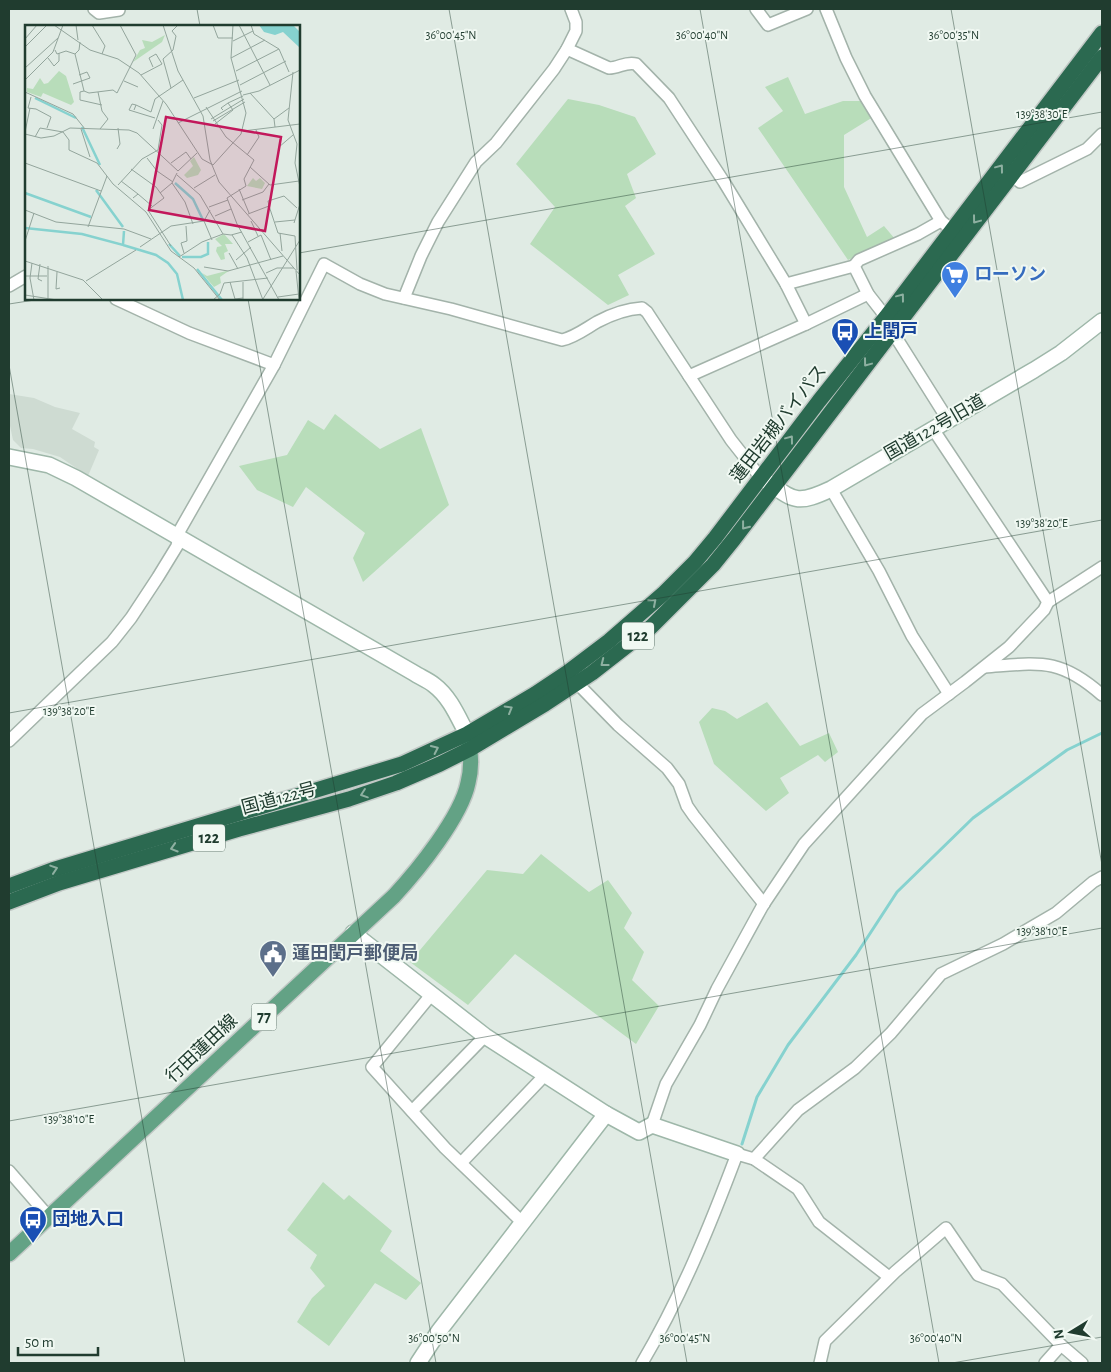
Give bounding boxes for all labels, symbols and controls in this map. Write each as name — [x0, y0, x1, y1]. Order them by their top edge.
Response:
inset map — [25, 25, 300, 300]
text: 36°00'45"N — [425, 29, 477, 41]
text: 36°00'40"N — [676, 29, 728, 41]
text: 36°00'35"N — [929, 29, 979, 41]
text: 139°38'30"E — [1016, 108, 1068, 120]
one-way arrow — [994, 165, 1002, 174]
one-way arrow — [974, 214, 982, 223]
supermarket icon: ローソン — [940, 260, 970, 299]
place label: ローソン — [974, 266, 1046, 284]
one-way arrow — [896, 294, 904, 303]
bus stop icon: 上閏戸 — [830, 317, 860, 356]
place label: 上閏戸 — [864, 322, 918, 341]
one-way arrow — [865, 357, 873, 366]
street label: 蓮田岩槻バイパス — [727, 361, 830, 486]
street label: 国道122号旧道 — [881, 390, 988, 464]
one-way arrow — [785, 436, 793, 445]
text: 139°38'20"E — [1016, 517, 1068, 529]
one-way arrow — [742, 520, 750, 529]
one-way arrow — [648, 599, 657, 608]
road number: 122 — [622, 622, 654, 650]
one-way arrow — [601, 658, 610, 666]
text: 139°38'20"E — [43, 705, 95, 717]
one-way arrow — [504, 706, 513, 716]
one-way arrow — [430, 745, 439, 756]
street label: 国道122号 — [239, 778, 318, 818]
one-way arrow — [360, 788, 369, 798]
road number: 122 — [193, 824, 225, 851]
one-way arrow — [170, 843, 179, 853]
one-way arrow — [50, 865, 58, 875]
text: 139°38'10"E — [1017, 925, 1067, 937]
public building icon: 蓮田閏戸郵便局 — [258, 939, 288, 978]
place label: 蓮田閏戸郵便局 — [292, 943, 418, 963]
road number: 77 — [252, 1004, 276, 1030]
street label: 行田蓮田線 — [162, 1010, 241, 1086]
text: 139°38'10"E — [44, 1113, 94, 1125]
bus stop icon: 団地入口 — [18, 1205, 48, 1244]
place label: 団地入口 — [52, 1210, 124, 1229]
north arrow — [1046, 1307, 1096, 1357]
scale bar — [18, 1324, 98, 1356]
text: N — [1051, 1328, 1067, 1340]
text: 36°00'50"N — [408, 1332, 460, 1344]
text: 36°00'45"N — [659, 1332, 711, 1344]
text: 36°00'40"N — [910, 1332, 962, 1344]
text: 50 m — [25, 1335, 54, 1350]

